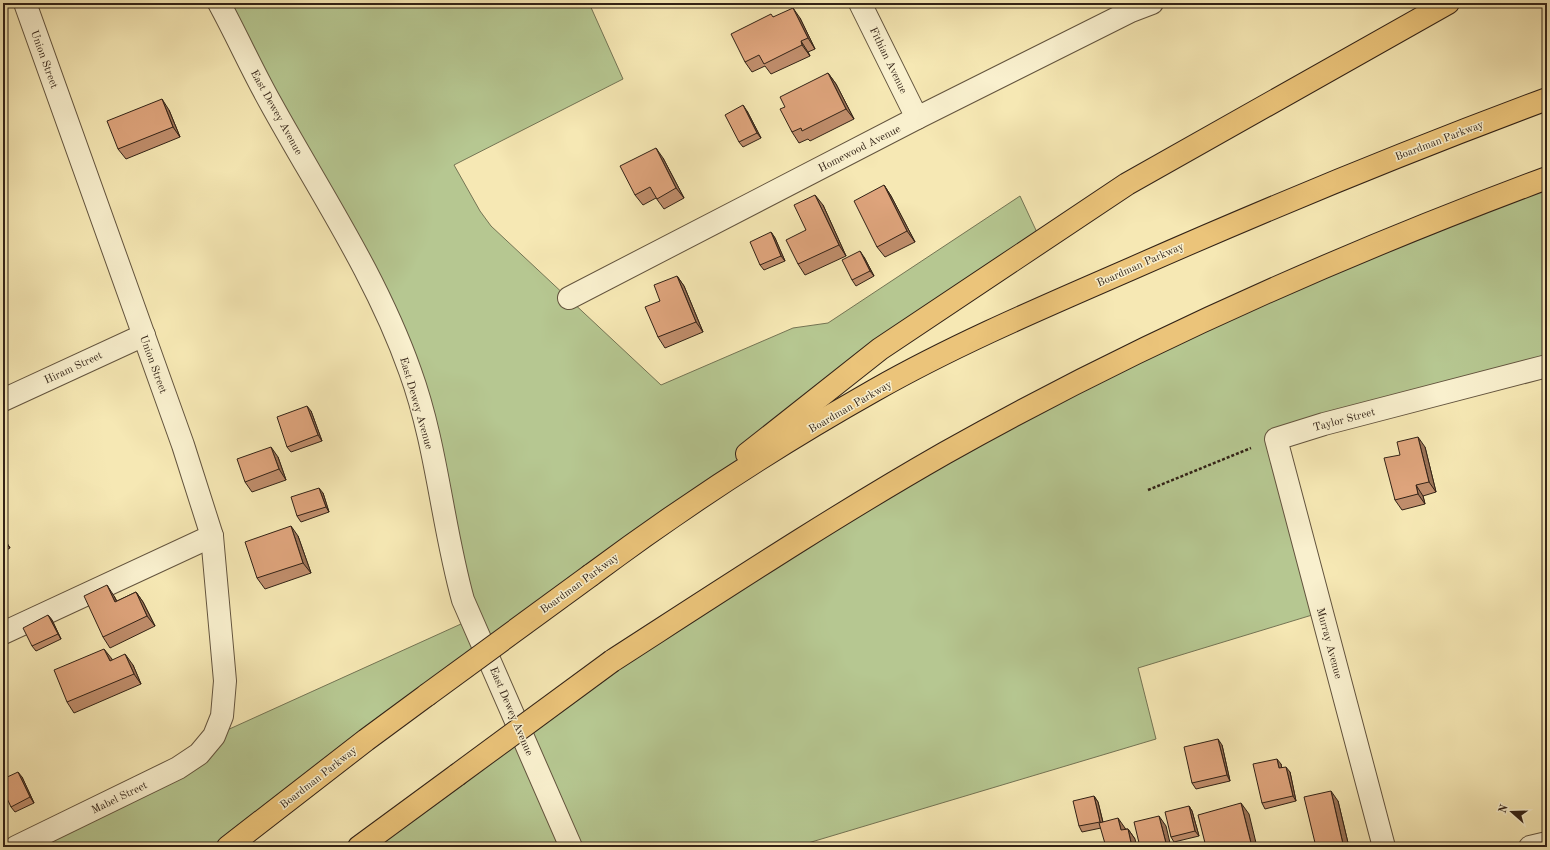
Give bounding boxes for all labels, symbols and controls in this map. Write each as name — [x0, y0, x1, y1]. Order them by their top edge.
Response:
street label: Fithian Avenue — [867, 26, 909, 96]
street label: Union Street — [28, 29, 59, 90]
street label: East Dewey Avenue — [248, 68, 304, 157]
street label: Boardman Parkway — [1394, 119, 1485, 163]
street label: Homewood Avenue — [817, 124, 903, 175]
street label: Boardman Parkway — [1096, 241, 1186, 289]
street label: Union Street — [137, 334, 168, 395]
street label: Hiram Street — [43, 350, 104, 387]
street label: East Dewey Avenue — [397, 356, 434, 451]
street label: Boardman Parkway — [807, 379, 894, 436]
street label: Taylor Street — [1312, 407, 1377, 434]
street label: Boardman Parkway — [539, 552, 621, 616]
street label: Murray Avenue — [1314, 607, 1343, 680]
street label: East Dewey Avenue — [487, 666, 534, 758]
street label: Boardman Parkway — [279, 745, 359, 811]
street label: Mabel Street — [90, 780, 149, 817]
north arrow — [1492, 792, 1532, 832]
text: N — [1497, 803, 1511, 815]

